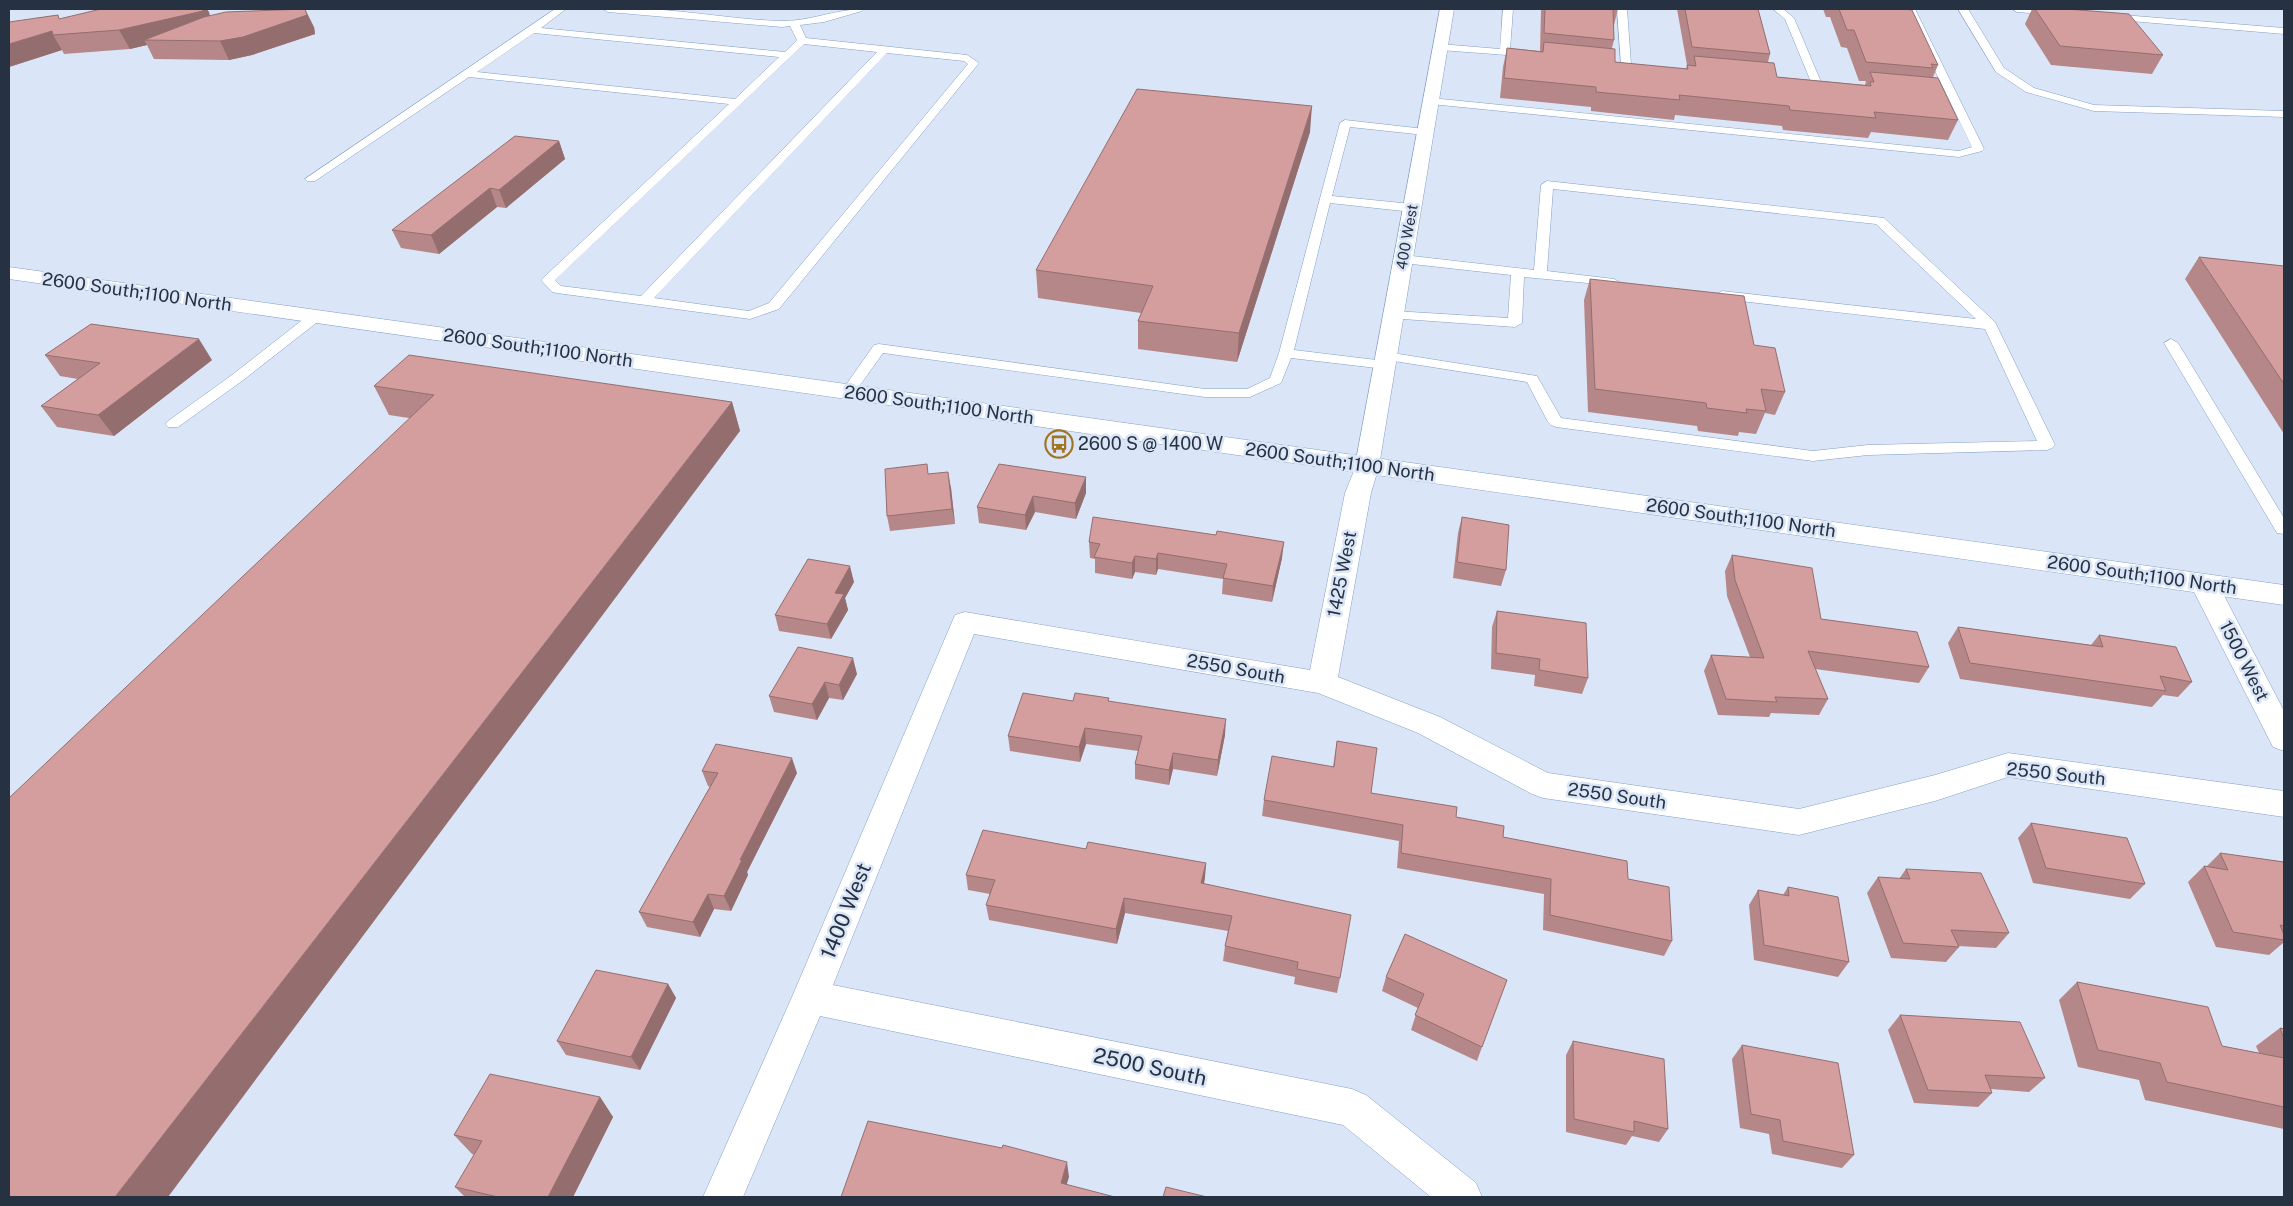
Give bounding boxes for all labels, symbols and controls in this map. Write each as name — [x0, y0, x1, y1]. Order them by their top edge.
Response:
street label: 400 West — [1392, 203, 1421, 271]
street label: 2600 South;1100 North — [41, 268, 233, 315]
street label: 2600 South;1100 North — [442, 324, 634, 371]
street label: 2600 South;1100 North — [843, 381, 1035, 428]
bus stop icon: 2600 S @ 1400 W — [1044, 429, 1074, 459]
place label: 2600 S @ 1400 W — [1078, 433, 1223, 454]
street label: 2600 South;1100 North — [1244, 438, 1436, 485]
street label: 2600 South;1100 North — [1645, 494, 1837, 541]
street label: 1425 West — [1323, 529, 1360, 619]
street label: 2600 South;1100 North — [2046, 551, 2238, 598]
street label: 1500 West — [2215, 617, 2274, 704]
street label: 2550 South — [1185, 650, 1287, 687]
street label: 2550 South — [2006, 758, 2106, 789]
street label: 2550 South — [1566, 778, 1668, 813]
street label: 1400 West — [815, 859, 876, 962]
street label: 2500 South — [1091, 1042, 1209, 1091]

